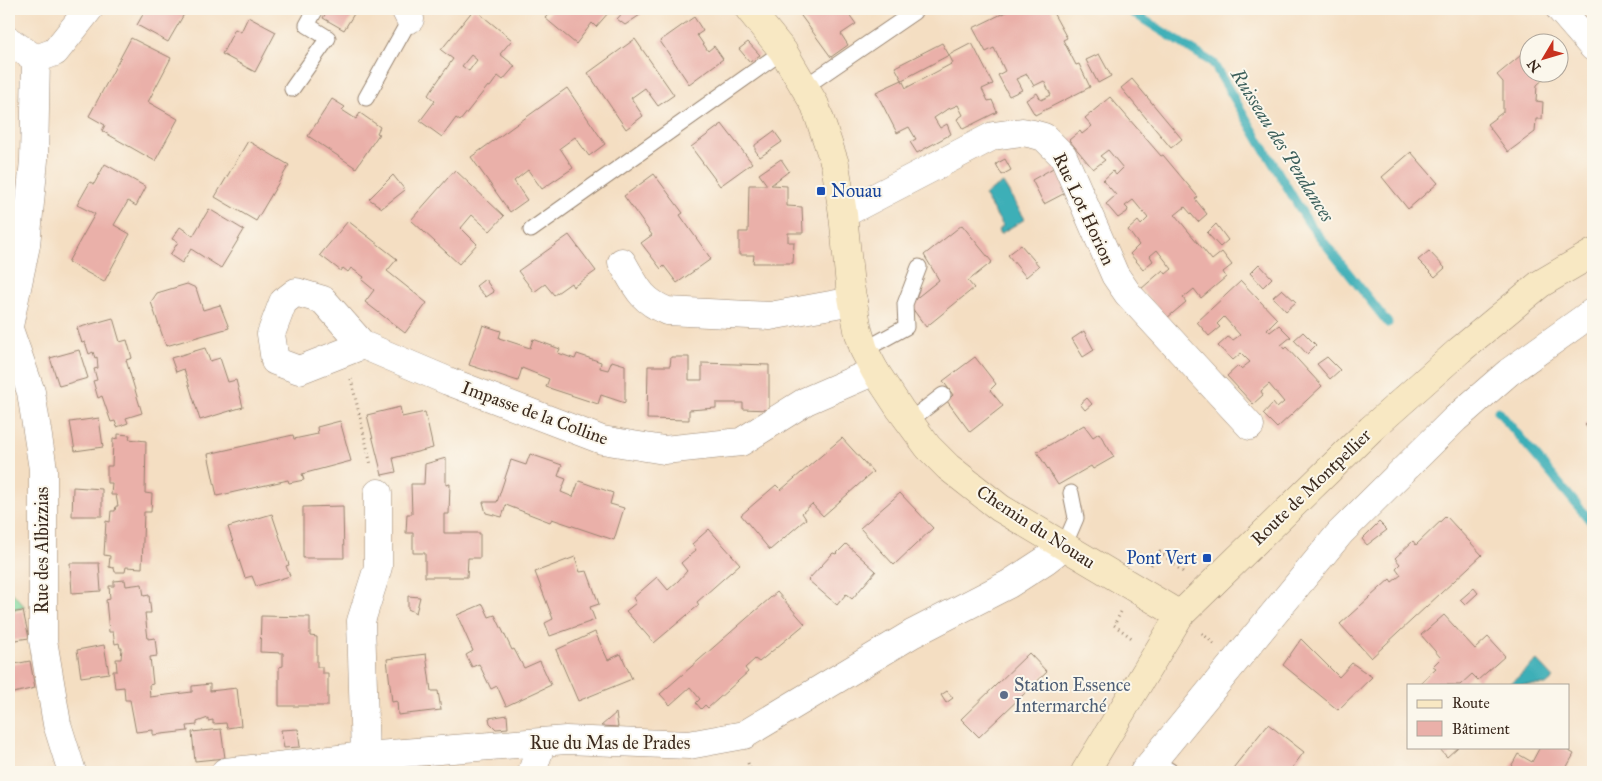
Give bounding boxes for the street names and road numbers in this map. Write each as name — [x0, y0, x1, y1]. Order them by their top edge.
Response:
street label: Rue Lot Horion — [1048, 149, 1120, 269]
street label: Impasse de la Colline — [459, 376, 611, 450]
street label: Route de Montpellier — [1246, 424, 1376, 550]
street label: Chemin du Nouau — [973, 481, 1100, 574]
street label: Rue des Albizzias — [31, 487, 53, 613]
street label: Rue du Mas de Prades — [530, 732, 690, 754]

